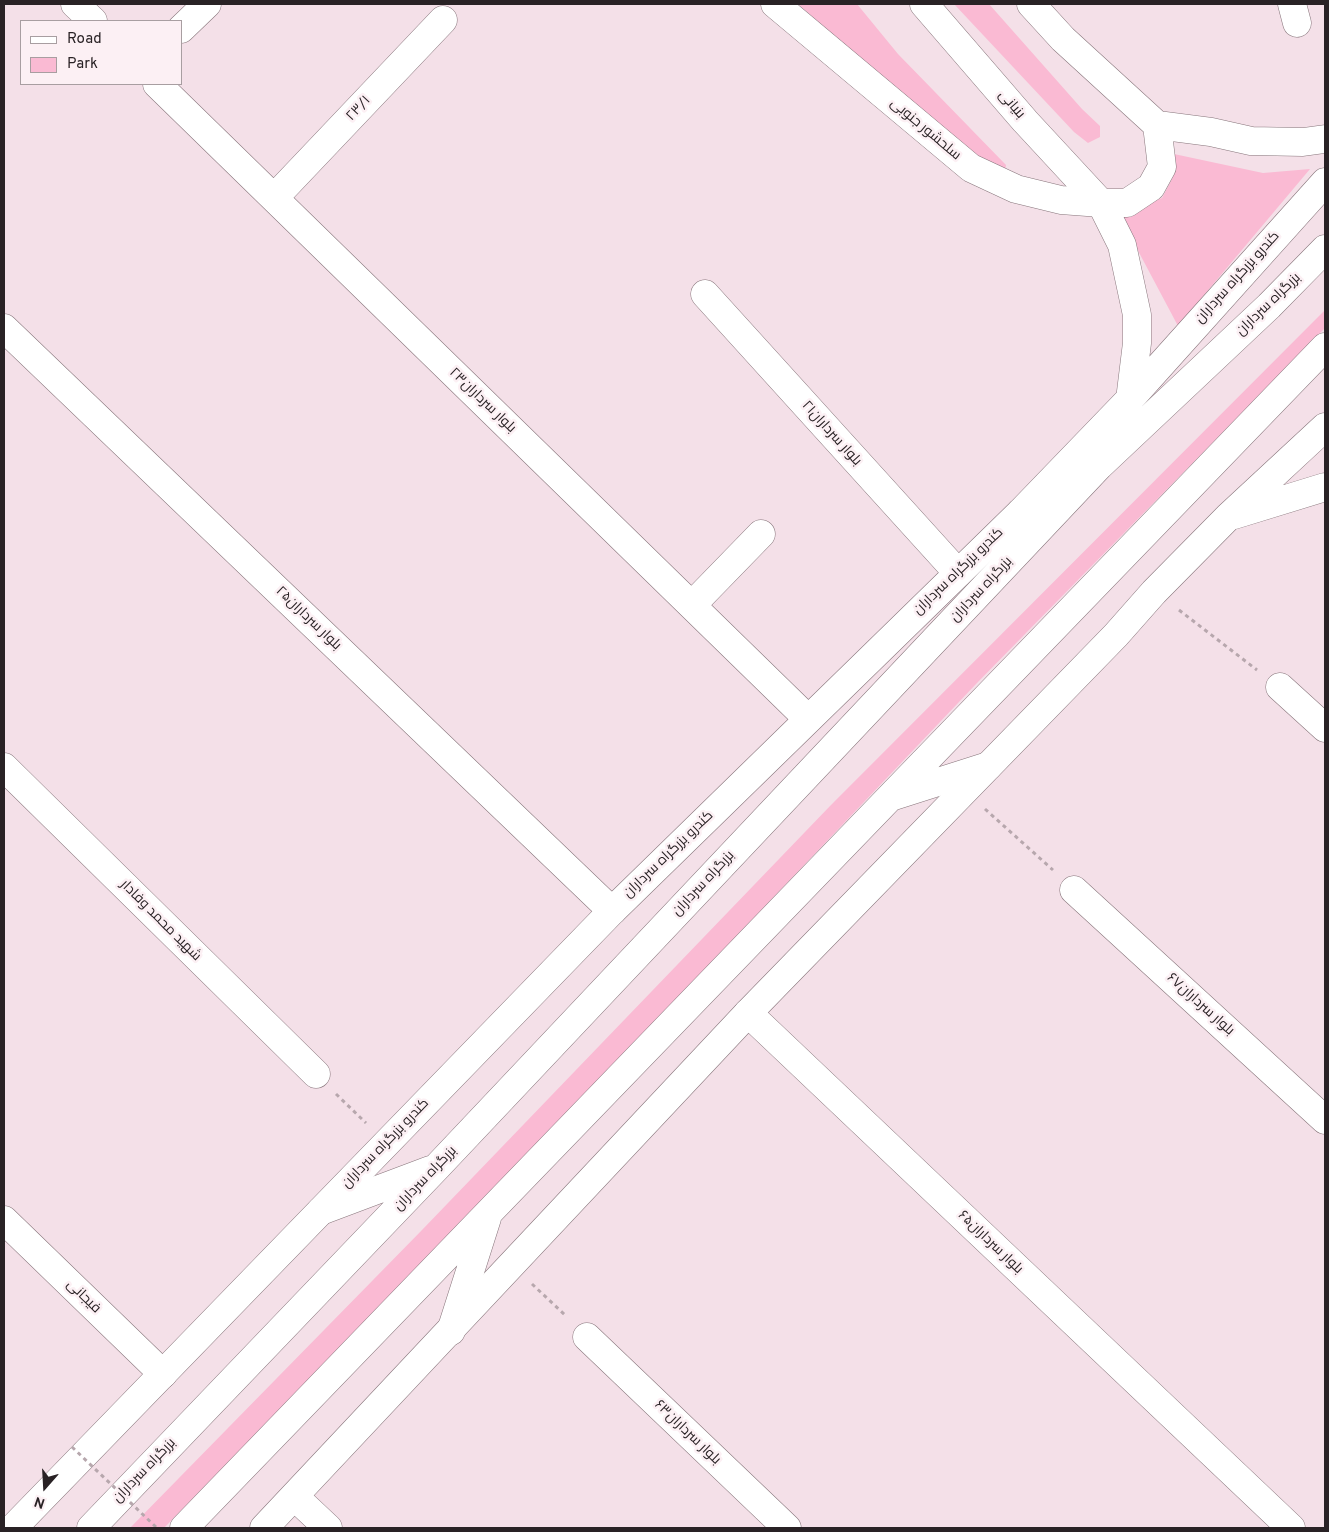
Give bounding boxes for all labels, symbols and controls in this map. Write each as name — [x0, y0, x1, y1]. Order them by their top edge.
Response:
legend — [20, 20, 182, 85]
text: Road — [67, 30, 102, 49]
text: Park — [67, 55, 98, 74]
street label: بنیانی — [994, 87, 1028, 123]
street label: ۲۳/۱ — [343, 93, 375, 125]
street label: سلحشور جنوبی — [886, 95, 964, 165]
street label: کندرو بزرگراه سرداران — [1192, 228, 1284, 328]
street label: بزرگراه سرداران — [1233, 270, 1305, 340]
street label: بلوار سرداران۲۳ — [445, 365, 519, 437]
street label: بلوار سرداران۲۱ — [798, 398, 864, 470]
street label: کندرو بزرگراه سرداران — [911, 525, 1007, 619]
street label: بزرگراه سرداران — [947, 554, 1017, 626]
street label: بلوار سرداران۲۵ — [272, 584, 344, 654]
street label: کندرو بزرگراه سرداران — [621, 808, 717, 902]
street label: بزرگراه سرداران — [669, 848, 739, 920]
street label: شهید محمد وفادار — [116, 877, 204, 965]
street label: بلوار سرداران۶۷ — [1163, 970, 1237, 1040]
street label: کندرو بزرگراه سرداران — [339, 1096, 433, 1192]
street label: بزرگراه سرداران — [391, 1143, 461, 1215]
street label: بلوار سرداران۶۵ — [954, 1208, 1026, 1278]
street label: فیجانی — [62, 1277, 104, 1317]
street label: بلوار سرداران۶۳ — [650, 1397, 724, 1469]
street label: بزرگراه سرداران — [110, 1435, 180, 1507]
north arrow — [20, 1462, 70, 1512]
text: N — [32, 1492, 47, 1511]

